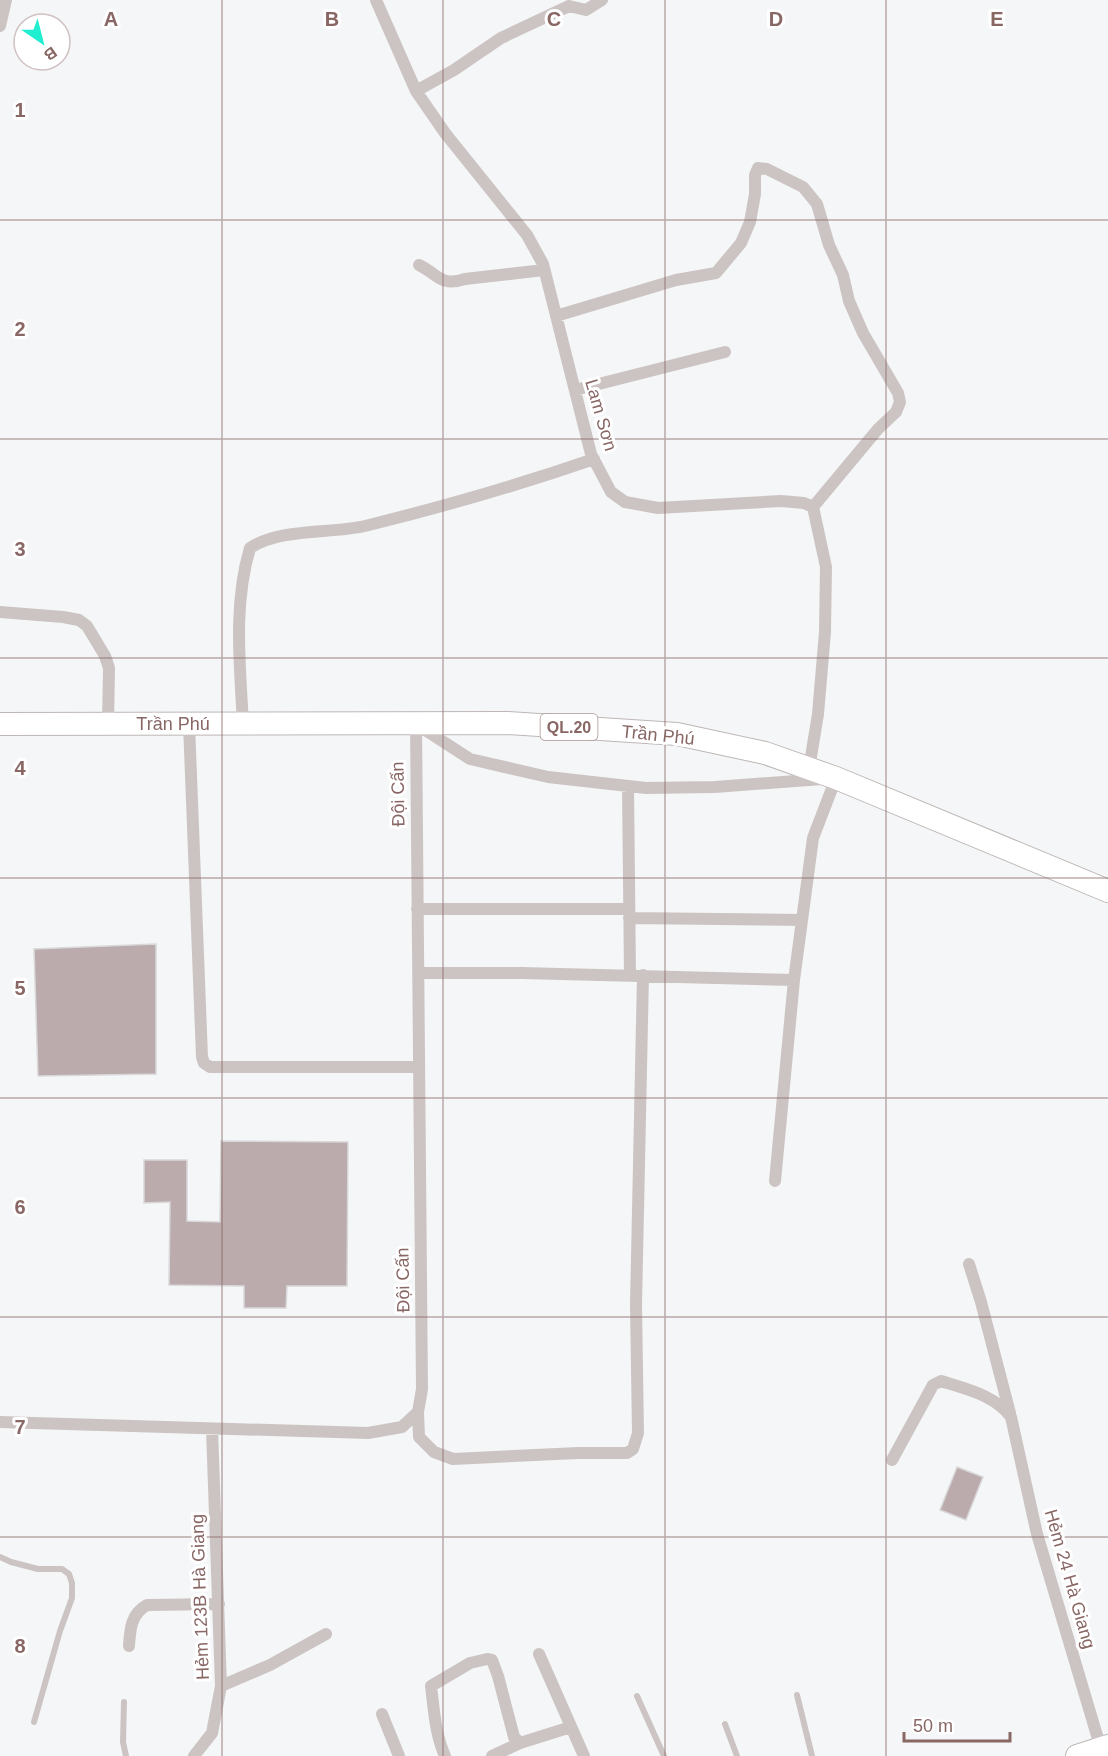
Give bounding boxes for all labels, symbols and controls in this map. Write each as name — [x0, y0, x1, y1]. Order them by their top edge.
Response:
text: A — [104, 8, 118, 30]
text: B — [325, 8, 339, 30]
text: C — [547, 8, 561, 30]
text: D — [769, 8, 783, 30]
text: E — [990, 8, 1004, 30]
north arrow — [12, 12, 72, 72]
text: B — [41, 44, 60, 64]
text: 1 — [14, 99, 26, 121]
text: 2 — [14, 318, 26, 340]
street label: Lam Sơn — [581, 377, 621, 453]
text: 3 — [14, 538, 26, 560]
street label: Trần Phú — [136, 714, 210, 734]
road number: QL.20 — [540, 714, 598, 740]
street label: Trần Phú — [620, 721, 696, 749]
text: 4 — [14, 757, 26, 779]
street label: Đội Cấn — [387, 761, 409, 827]
text: 5 — [14, 977, 26, 999]
text: 6 — [14, 1196, 26, 1218]
street label: Đội Cấn — [392, 1247, 414, 1313]
text: 7 — [14, 1416, 26, 1438]
street label: Hẻm 24 Hà Giang — [1041, 1507, 1099, 1651]
street label: Hẻm 123B Hà Giang — [187, 1514, 213, 1680]
text: 8 — [14, 1635, 26, 1657]
scale bar — [904, 1705, 1010, 1743]
text: 50 m — [913, 1716, 953, 1736]

